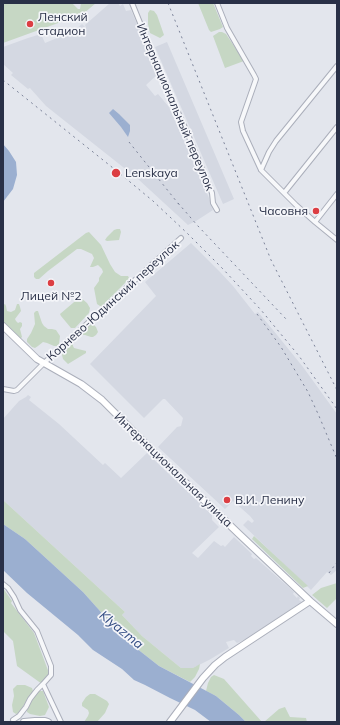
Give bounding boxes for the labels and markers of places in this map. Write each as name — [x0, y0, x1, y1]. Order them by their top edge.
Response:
place label: Ленский стадион — [38, 10, 88, 38]
marker: Ленский стадион — [25, 19, 35, 29]
place label: Lenskaya — [125, 166, 178, 180]
marker: Lenskaya — [110, 167, 122, 179]
place label: Часовня — [259, 204, 308, 218]
marker: Часовня — [311, 206, 321, 216]
marker: Лицей №2 — [46, 278, 56, 288]
place label: Лицей №2 — [21, 289, 81, 303]
place label: В.И. Ленину — [235, 493, 304, 507]
marker: В.И. Ленину — [222, 495, 232, 505]

